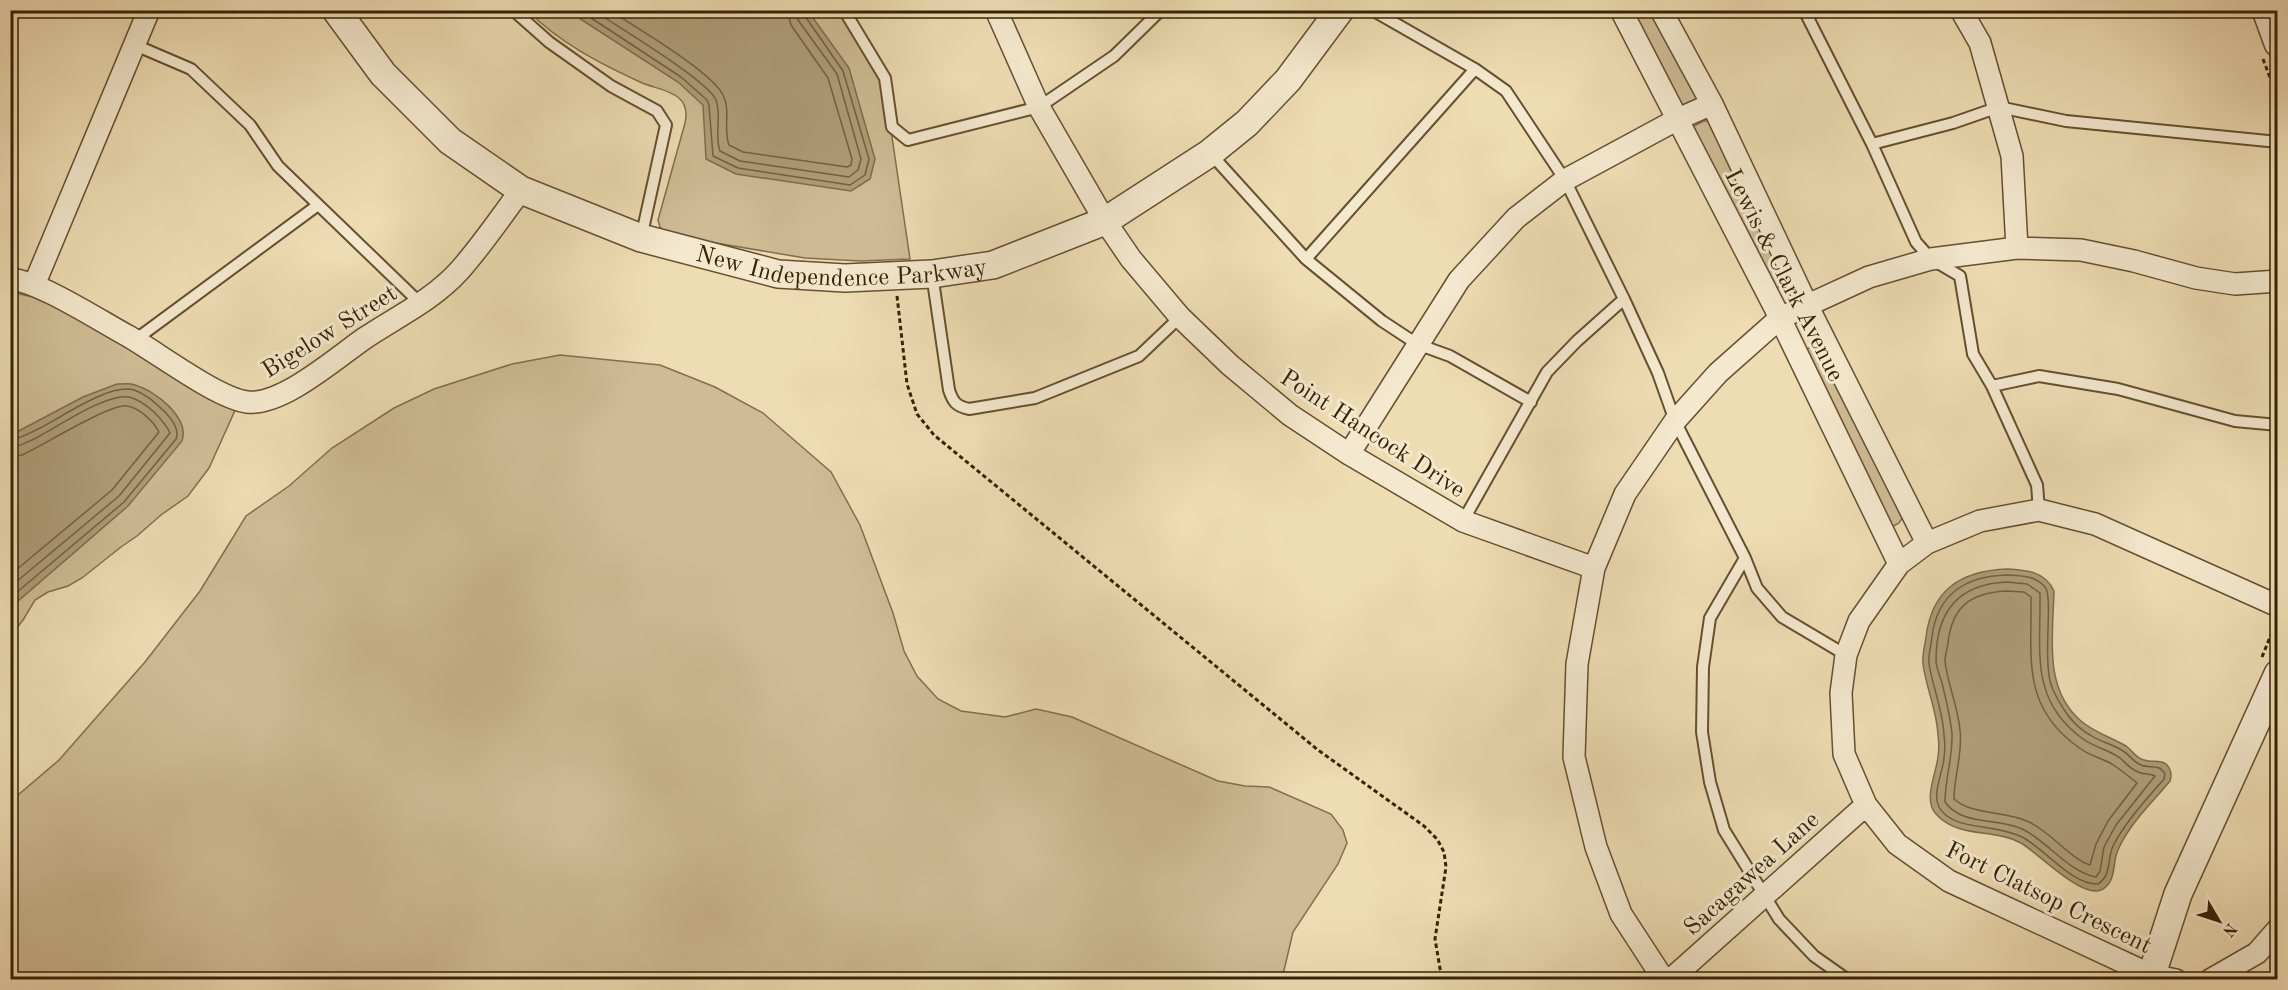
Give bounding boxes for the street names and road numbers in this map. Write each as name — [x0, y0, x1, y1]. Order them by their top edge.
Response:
street label: Lewis & Clark Avenue — [1719, 166, 1847, 386]
street label: New Independence Parkway — [693, 243, 989, 292]
street label: Bigelow Street — [258, 282, 402, 384]
street label: Point Hancock Drive — [1275, 366, 1469, 503]
street label: Sacagawea Lane — [1680, 808, 1824, 941]
street label: Fort Clatsop Crescent — [1941, 839, 2155, 959]

